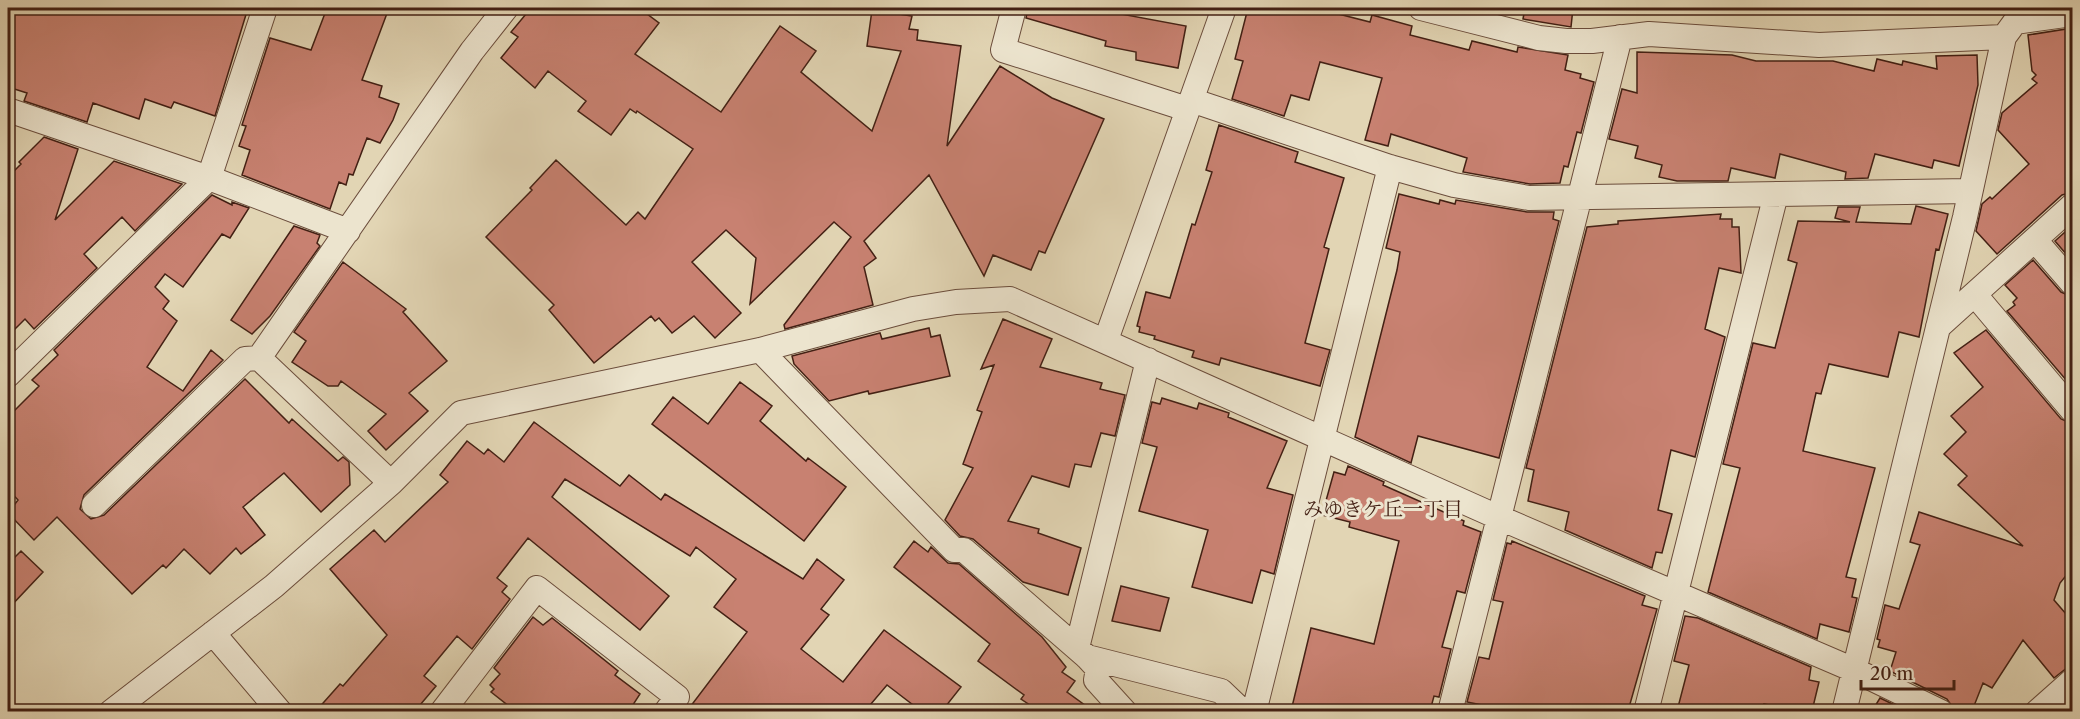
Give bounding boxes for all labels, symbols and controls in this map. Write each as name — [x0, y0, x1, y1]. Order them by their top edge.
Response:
district label: みゆきケ丘一丁目 — [1303, 497, 1463, 521]
scale bar — [1861, 653, 1954, 691]
text: 20 m — [1870, 663, 1914, 685]

